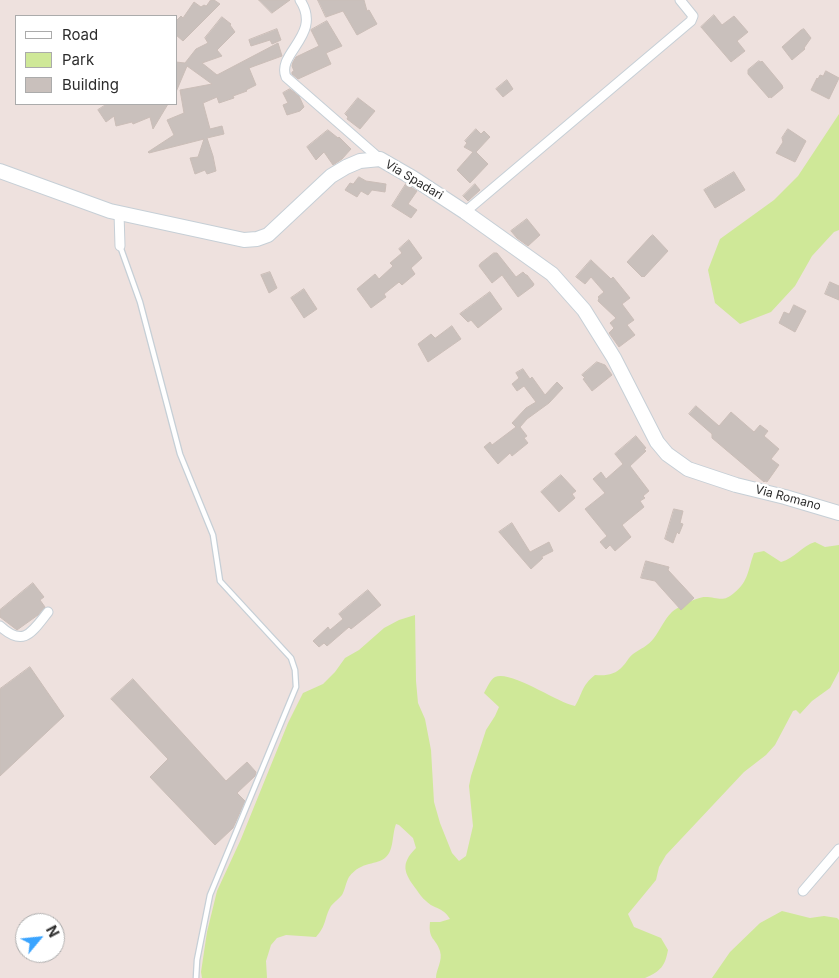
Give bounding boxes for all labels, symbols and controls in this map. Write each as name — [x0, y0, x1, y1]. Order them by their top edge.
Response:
legend — [15, 15, 178, 105]
text: Road — [62, 25, 98, 44]
text: Park — [62, 50, 94, 69]
text: Building — [62, 75, 119, 94]
street label: Via Spadari — [382, 157, 446, 203]
street label: Via Romano — [753, 482, 823, 514]
north arrow — [15, 913, 65, 963]
text: N — [43, 922, 63, 940]

